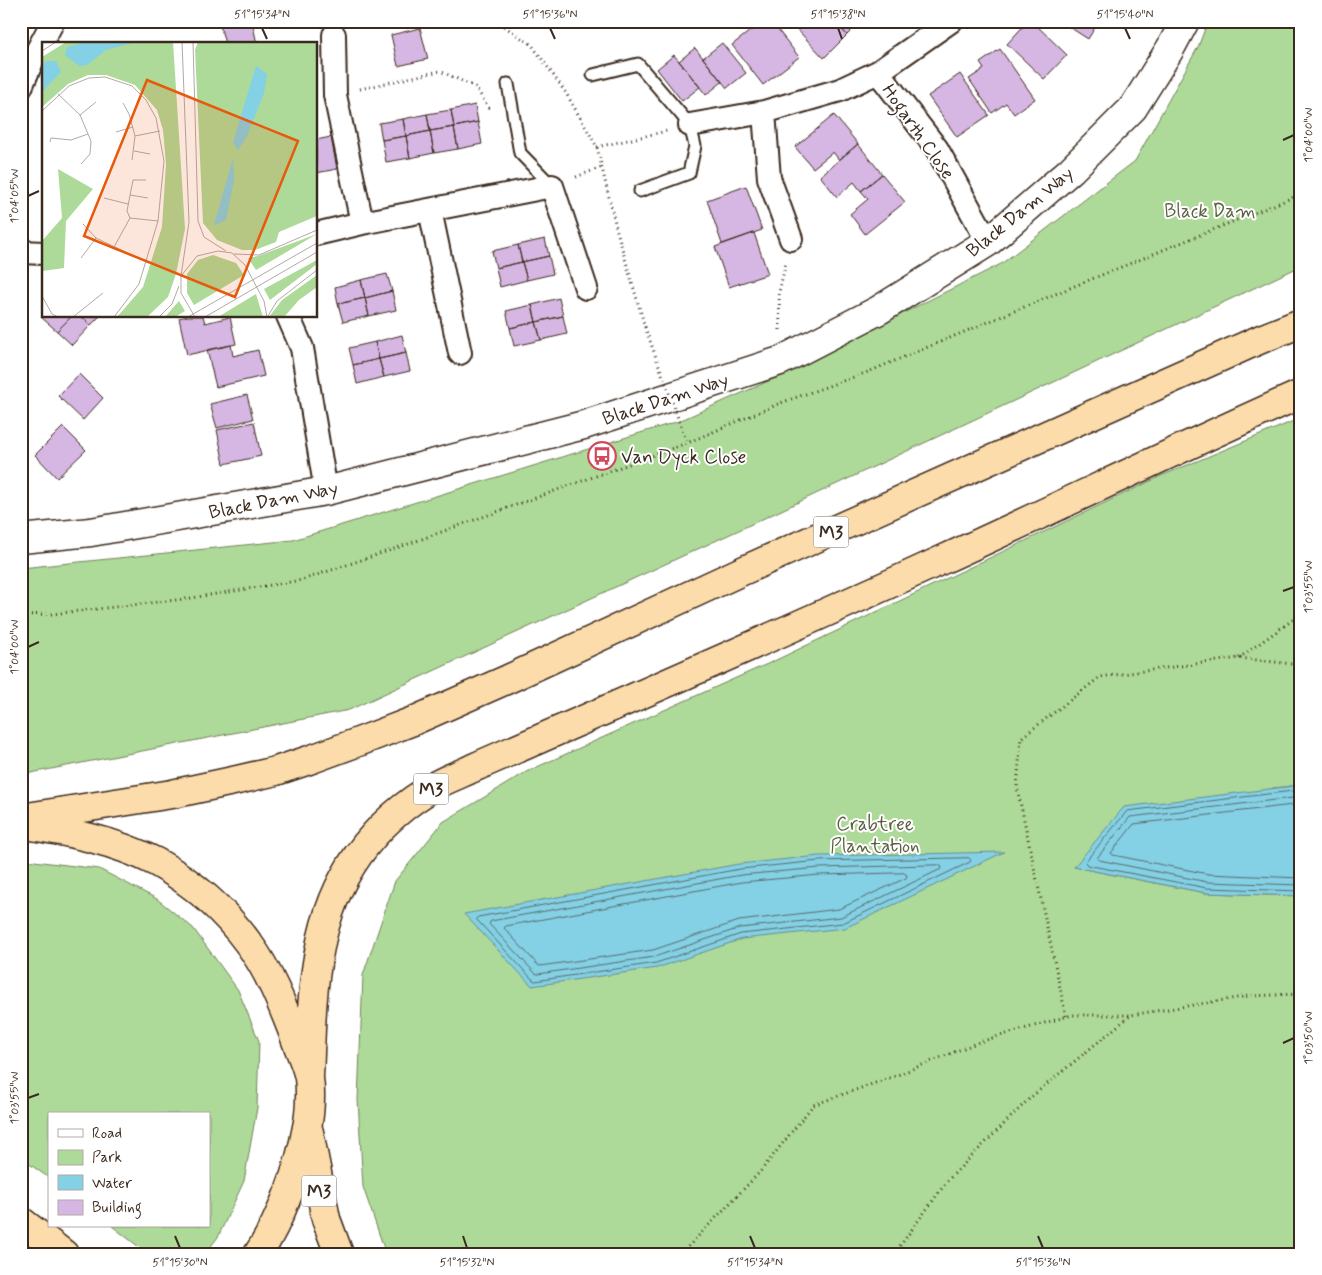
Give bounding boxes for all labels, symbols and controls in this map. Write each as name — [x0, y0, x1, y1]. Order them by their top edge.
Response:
text: 51°15'34"N — [234, 7, 290, 23]
text: 51°15'36"N — [522, 7, 578, 23]
text: 51°15'38"N — [810, 7, 866, 23]
text: 51°15'40"N — [1097, 7, 1153, 23]
inset map — [42, 42, 318, 318]
street label: Hogarth Close — [873, 79, 960, 186]
text: 1°04'00"W — [1301, 107, 1317, 162]
street label: Black Dam Way — [961, 161, 1079, 263]
text: 1°04'05"W — [7, 169, 23, 223]
park label: Black Dam — [1164, 199, 1256, 224]
street label: Black Dam Way — [599, 367, 732, 432]
bus stop icon: Van Dyck Close — [587, 441, 617, 471]
place label: Van Dyck Close — [621, 445, 746, 471]
street label: Black Dam Way — [207, 476, 340, 525]
road number: M3 — [814, 516, 848, 548]
text: 1°03'55"W — [1301, 561, 1317, 613]
text: 1°04'00"W — [7, 619, 23, 674]
road number: M3 — [414, 774, 448, 804]
park label: Crabtree Plantation — [830, 812, 920, 859]
text: 1°03'50"W — [1301, 1011, 1317, 1065]
text: 1°03'55"W — [7, 1072, 23, 1124]
legend — [48, 1112, 210, 1228]
text: Road — [92, 1124, 122, 1144]
text: Park — [92, 1148, 122, 1168]
text: Water — [92, 1174, 132, 1194]
road number: M3 — [302, 1176, 336, 1206]
text: Building — [92, 1198, 142, 1219]
text: 51°15'30"N — [152, 1255, 208, 1271]
text: 51°15'32"N — [440, 1255, 494, 1271]
text: 51°15'34"N — [727, 1255, 783, 1271]
text: 51°15'36"N — [1015, 1255, 1071, 1271]

